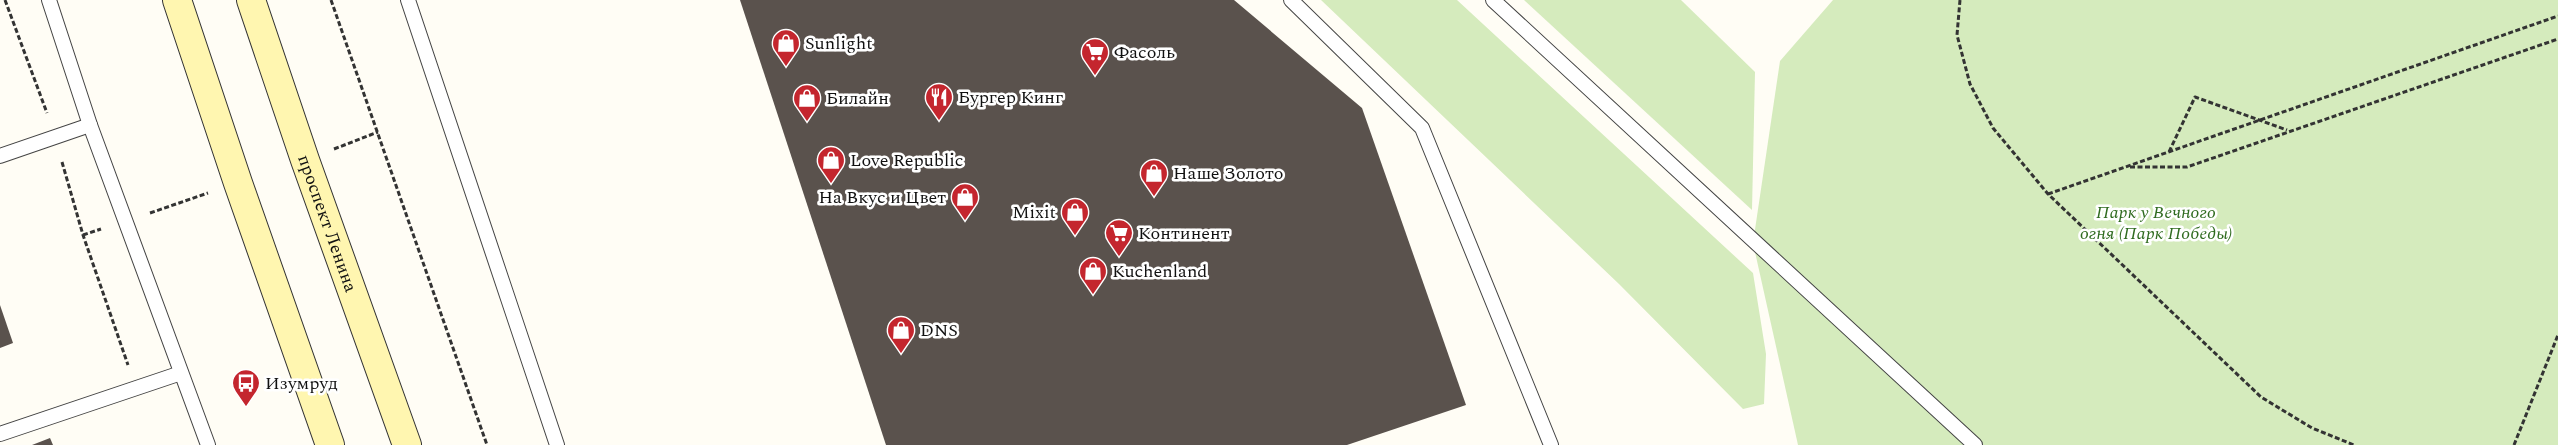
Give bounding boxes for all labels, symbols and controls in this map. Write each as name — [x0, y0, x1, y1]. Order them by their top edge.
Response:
shop icon: Sunlight — [771, 28, 801, 67]
place label: Sunlight — [805, 30, 873, 57]
supermarket icon: Фасоль — [1080, 37, 1110, 76]
place label: Фасоль — [1114, 39, 1175, 66]
restaurant icon: Бургер Кинг — [924, 82, 954, 121]
shop icon: Билайн — [792, 83, 822, 122]
place label: Бургер Кинг — [958, 84, 1063, 111]
place label: Билайн — [826, 85, 889, 112]
shop icon: Love Republic — [816, 145, 846, 184]
place label: Love Republic — [850, 147, 964, 174]
street label: проспект Ленина — [291, 151, 365, 296]
shop icon: Наше Золото — [1139, 158, 1169, 197]
place label: Наше Золото — [1173, 160, 1284, 187]
shop icon: На Вкус и Цвет — [950, 182, 980, 221]
place label: На Вкус и Цвет — [818, 184, 946, 211]
shop icon: Mixit — [1060, 197, 1090, 236]
place label: Mixit — [1012, 199, 1056, 226]
park label: Парк у Вечного огня (Парк Победы) — [2080, 199, 2232, 247]
supermarket icon: Континент — [1104, 218, 1134, 257]
place label: Континент — [1138, 220, 1230, 247]
shop icon: Kuchenland — [1078, 256, 1108, 295]
place label: Kuchenland — [1112, 258, 1207, 285]
shop icon: DNS — [886, 315, 916, 354]
place label: DNS — [920, 317, 958, 344]
bus stop icon: Изумруд — [231, 368, 261, 407]
place label: Изумруд — [265, 370, 338, 397]

